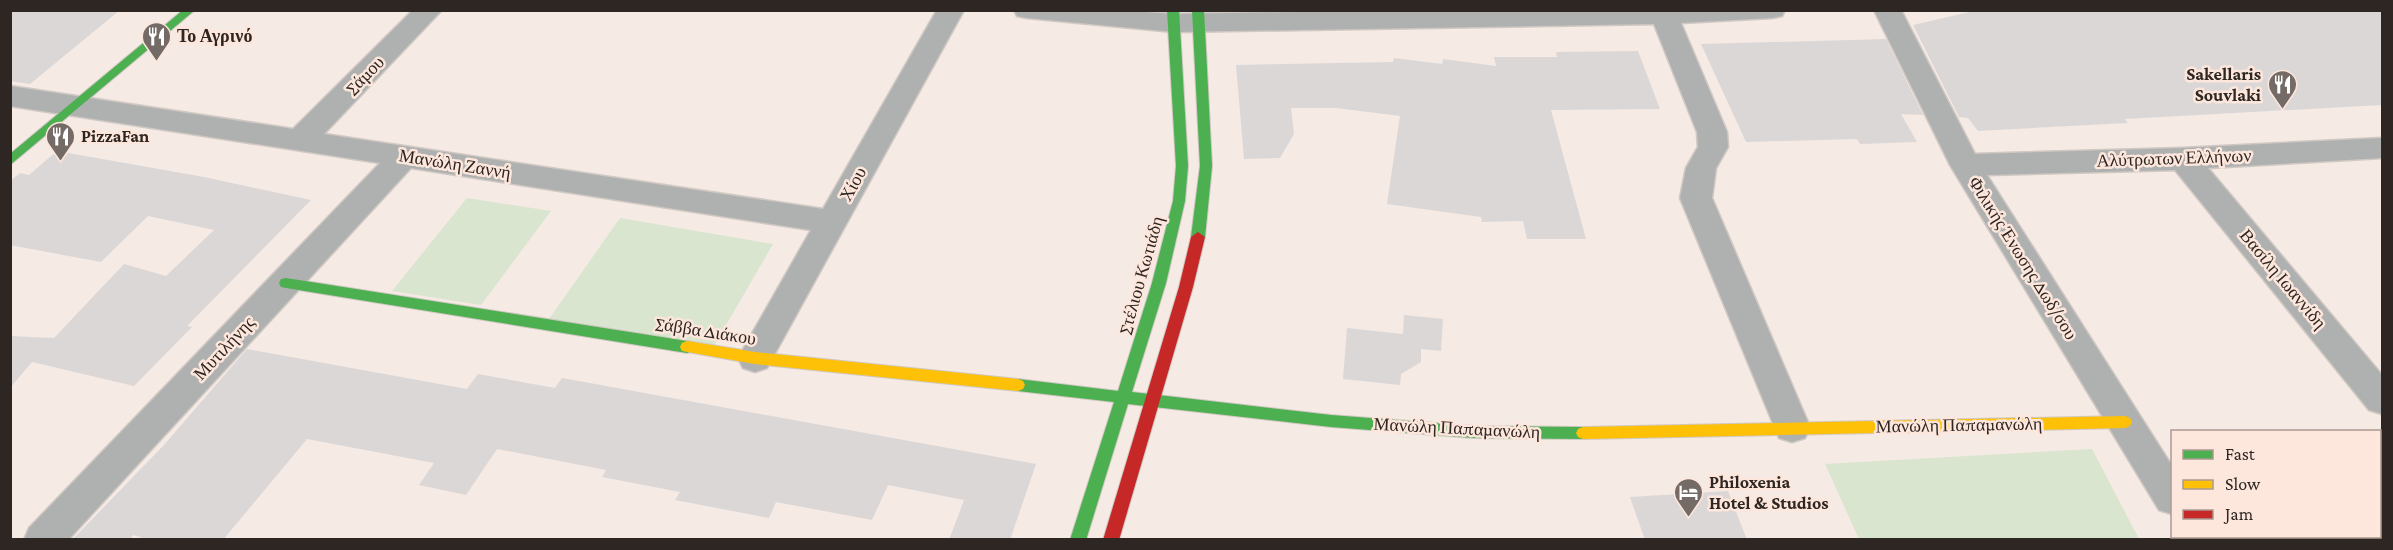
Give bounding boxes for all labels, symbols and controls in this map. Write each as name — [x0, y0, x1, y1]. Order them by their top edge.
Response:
restaurant icon: Το Αγρινό — [140, 20, 172, 62]
place label: Το Αγρινό — [177, 26, 252, 46]
street label: Σάμου — [342, 52, 388, 98]
place label: Sakellaris Souvlaki — [2186, 64, 2262, 105]
restaurant icon: Sakellaris Souvlaki — [2266, 68, 2298, 110]
restaurant icon: PizzaFan — [44, 120, 76, 162]
place label: PizzaFan — [81, 126, 150, 146]
street label: Μανώλη Ζαννή — [398, 145, 512, 183]
street label: Αλύτρωτων Ελλήνων — [2096, 145, 2252, 171]
street label: Χίου — [836, 163, 870, 204]
street label: Φιλικής Ένωσης Δωδ/σου — [1965, 173, 2081, 343]
street label: Στέλιου Κωτιάδη — [1115, 214, 1167, 336]
street label: Βασίλη Ιωαννίδη — [2236, 225, 2330, 333]
street label: Μυτιλήνης — [190, 312, 258, 384]
street label: Σάββα Διάκου — [654, 313, 758, 349]
street label: Μανώλη Παπαμανώλη — [1373, 414, 1541, 442]
street label: Μανώλη Παπαμανώλη — [1875, 414, 2043, 436]
legend — [2171, 430, 2381, 538]
text: Fast — [2225, 444, 2256, 464]
place label: Philoxenia Hotel & Studios — [1709, 472, 1829, 513]
text: Slow — [2225, 474, 2261, 494]
hotel icon: Philoxenia Hotel & Studios — [1672, 476, 1704, 518]
text: Jam — [2223, 504, 2254, 524]

